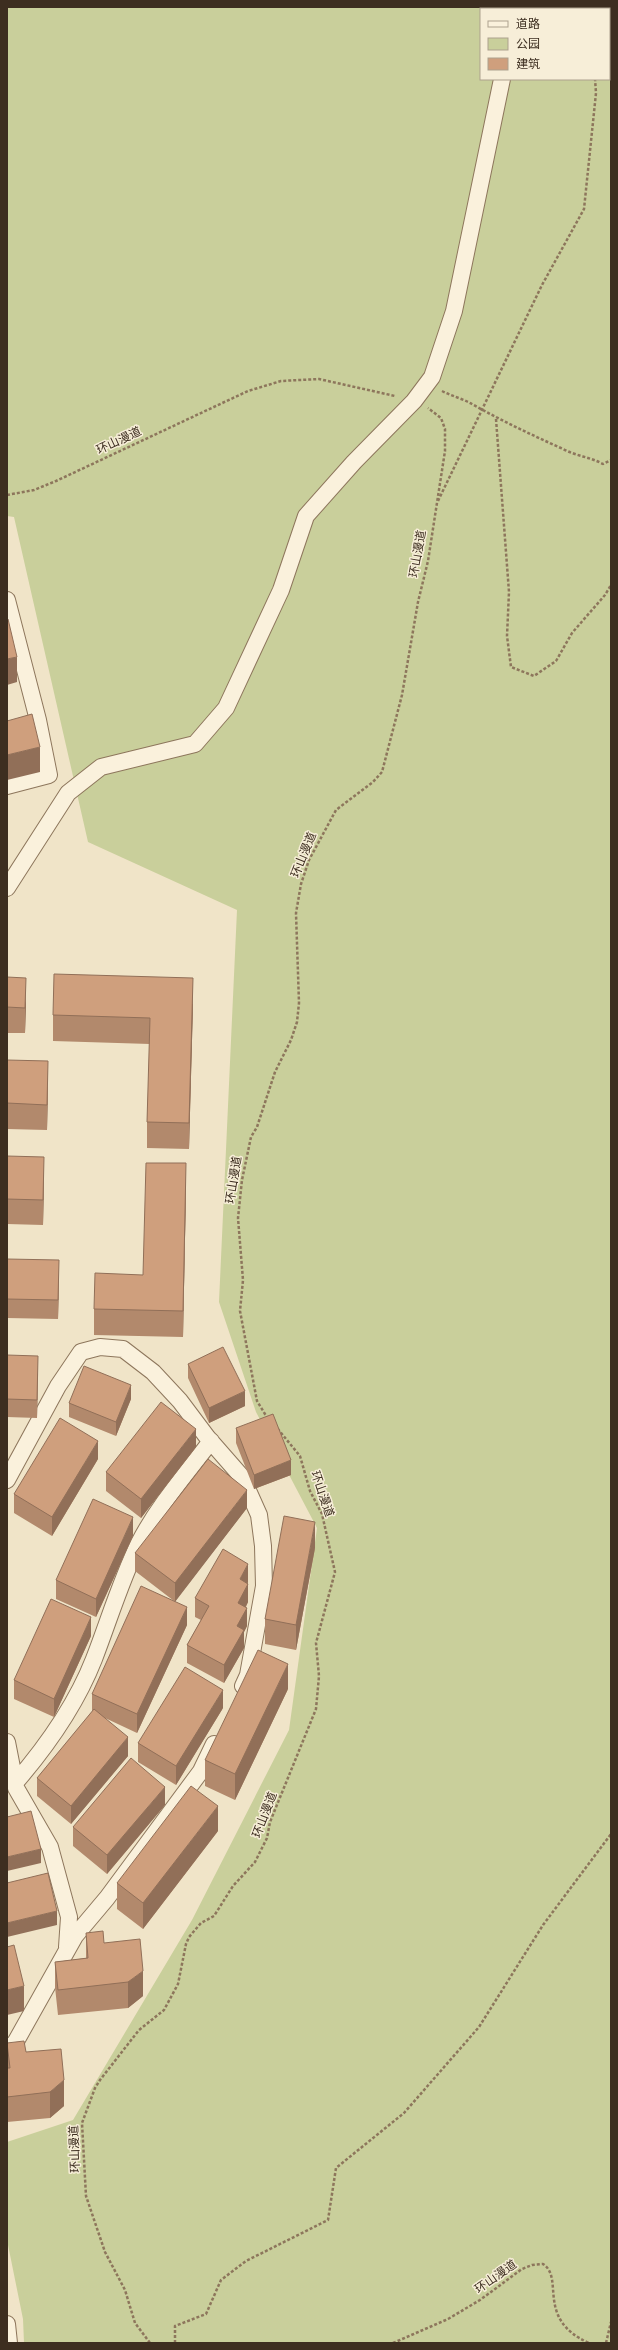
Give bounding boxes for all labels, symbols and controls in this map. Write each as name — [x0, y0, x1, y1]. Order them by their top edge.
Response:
legend — [480, 8, 610, 80]
text: 道路 — [516, 15, 540, 34]
text: 公园 — [516, 35, 540, 54]
text: 建筑 — [516, 55, 540, 74]
street label: 环山漫道 — [93, 422, 145, 460]
street label: 环山漫道 — [404, 529, 432, 579]
street label: 环山漫道 — [286, 829, 322, 881]
street label: 环山漫道 — [221, 1155, 247, 1205]
street label: 环山漫道 — [305, 1468, 339, 1520]
street label: 环山漫道 — [248, 1789, 282, 1841]
street label: 环山漫道 — [65, 2125, 85, 2173]
street label: 环山漫道 — [471, 2255, 521, 2299]

